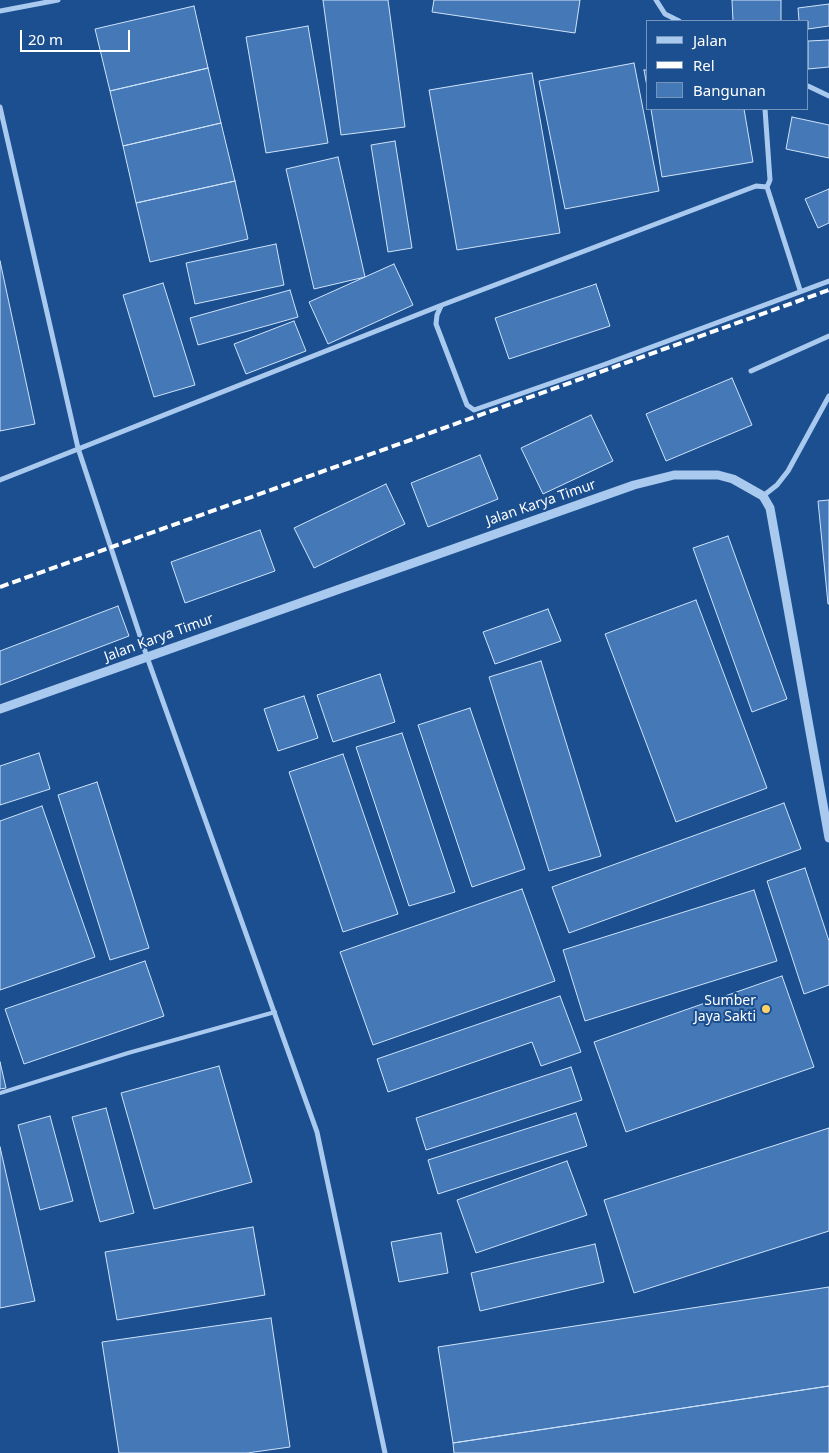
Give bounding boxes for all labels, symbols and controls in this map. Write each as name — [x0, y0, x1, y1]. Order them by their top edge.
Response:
scale bar — [22, 20, 132, 52]
legend — [646, 20, 809, 110]
text: 20 m — [28, 29, 63, 49]
text: Jalan — [693, 30, 727, 50]
text: Rel — [693, 55, 715, 75]
text: Bangunan — [693, 80, 766, 100]
street label: Jalan Karya Timur — [484, 476, 598, 530]
street label: Jalan Karya Timur — [102, 610, 216, 666]
place label: Sumber Jaya Sakti — [694, 993, 756, 1026]
marker: Sumber Jaya Sakti — [760, 1003, 772, 1015]

